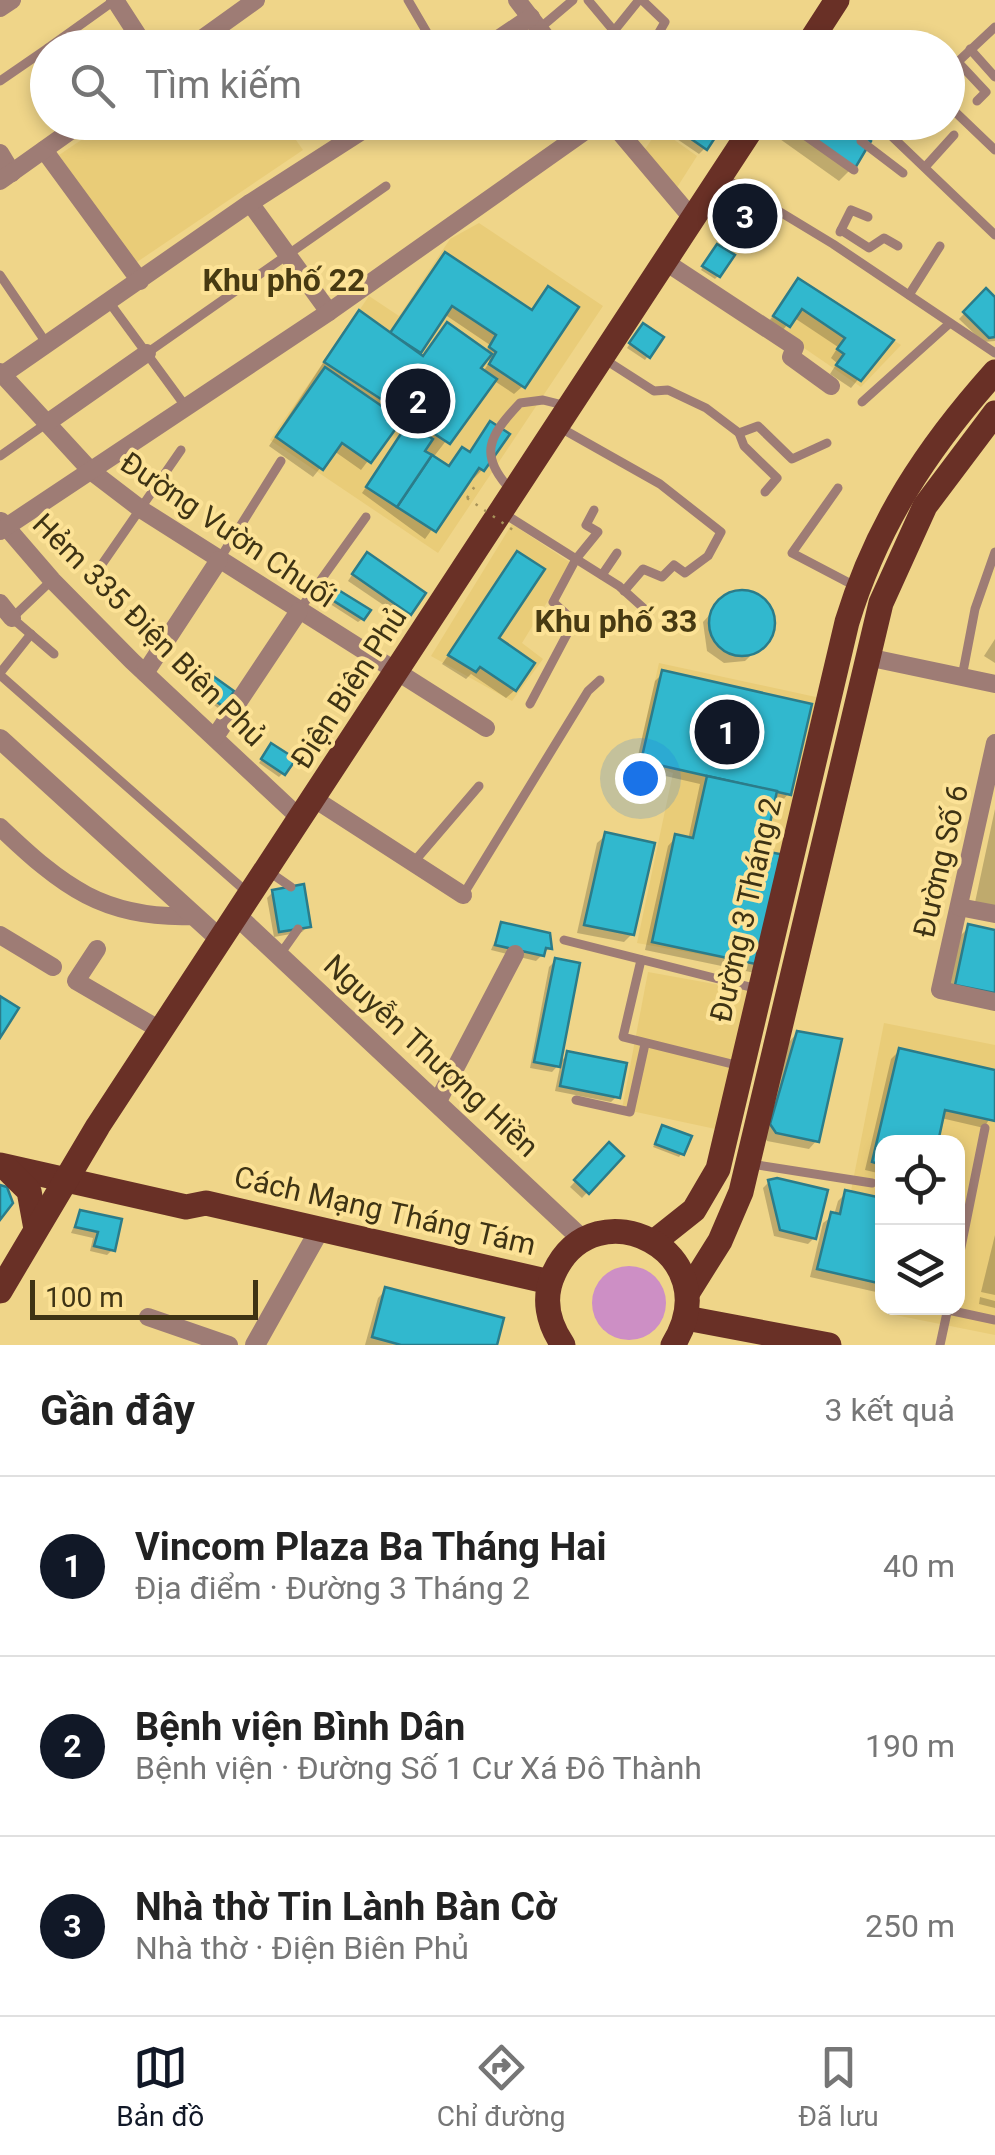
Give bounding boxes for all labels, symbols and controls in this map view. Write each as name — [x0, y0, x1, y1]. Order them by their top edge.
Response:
search box — [30, 30, 965, 140]
icon: search — [65, 58, 120, 113]
text: Tìm kiếm — [145, 63, 302, 107]
pin: 3 — [712, 178, 778, 254]
district label: Khu phố 22 — [203, 261, 365, 299]
pin: 2 — [386, 364, 450, 438]
street label: Đường Vườn Chuối — [114, 445, 343, 615]
street label: Hẻm 335 Điện Biên Phủ — [26, 506, 273, 753]
street label: Điện Biên Phủ — [283, 601, 414, 775]
district label: Khu phố 33 — [535, 602, 697, 640]
pin: 1 — [694, 694, 760, 770]
your location — [615, 753, 666, 804]
street label: Đường Số 6 — [906, 781, 975, 941]
street label: Đường 3 Tháng 2 — [703, 794, 788, 1025]
street label: Nguyễn Thượng Hiền — [317, 947, 546, 1164]
map controls — [875, 1135, 965, 1315]
button: locate — [875, 1135, 965, 1225]
street label: Cách Mạng Tháng Tám — [231, 1159, 539, 1262]
button: layers — [875, 1225, 965, 1315]
scale bar — [30, 1275, 258, 1320]
text: 100 m — [45, 1281, 124, 1314]
text: Gần đây — [40, 1386, 195, 1435]
text: 3 kết quả — [825, 1391, 955, 1429]
text: Vincom Plaza Ba Tháng Hai — [135, 1525, 607, 1569]
text: 1 — [63, 1547, 82, 1585]
text: 40 m — [883, 1547, 955, 1585]
text: Địa điểm · Đường 3 Tháng 2 — [135, 1569, 530, 1607]
text: Bệnh viện Bình Dân — [135, 1705, 465, 1749]
text: 2 — [63, 1727, 82, 1765]
text: 190 m — [865, 1727, 955, 1765]
text: Bệnh viện · Ðường Số 1 Cư Xá Đô Thành — [135, 1749, 702, 1787]
text: Nhà thờ Tin Lành Bàn Cờ — [135, 1885, 557, 1929]
text: 3 — [63, 1907, 82, 1945]
text: 250 m — [865, 1907, 955, 1945]
text: Nhà thờ · Điện Biên Phủ — [135, 1929, 469, 1967]
tab: Bản đồ — [116, 2040, 204, 2133]
tab: Chỉ đường — [437, 2040, 566, 2133]
tab: Đã lưu — [798, 2040, 879, 2133]

